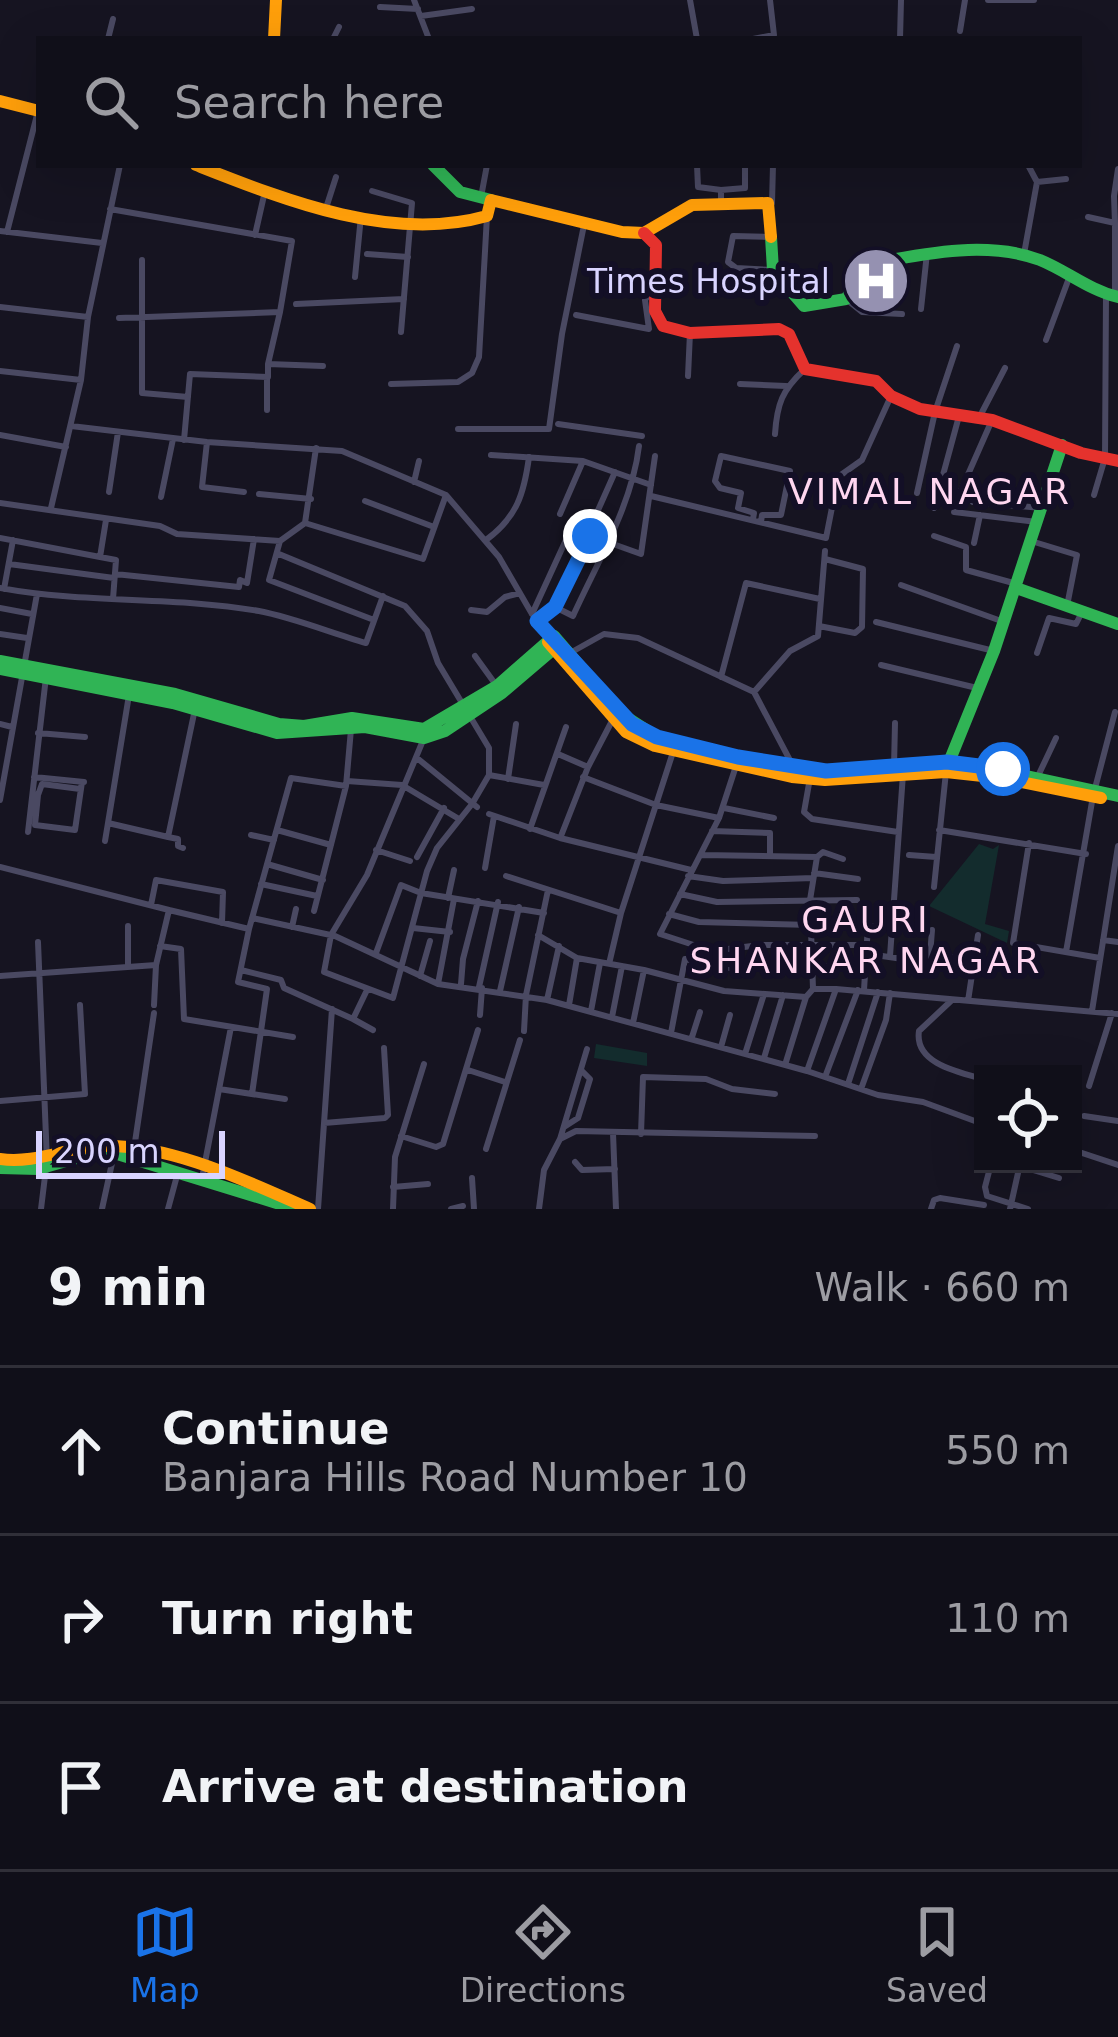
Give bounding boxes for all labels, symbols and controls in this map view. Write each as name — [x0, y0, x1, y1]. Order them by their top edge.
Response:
search box — [36, 36, 1082, 168]
icon: search — [78, 69, 144, 135]
text: Search here — [174, 76, 444, 129]
hospital icon: Times Hospital — [841, 246, 911, 316]
place label: Times Hospital — [586, 262, 830, 301]
district label: VIMAL NAGAR — [788, 471, 1072, 512]
route end — [563, 509, 617, 563]
route start — [976, 742, 1030, 796]
district label: GAURI SHANKAR NAGAR — [690, 899, 1043, 981]
map controls — [974, 1065, 1082, 1173]
button: locate — [974, 1065, 1082, 1173]
scale bar — [36, 1125, 225, 1178]
text: 200 m — [54, 1132, 160, 1171]
text: 9 min — [48, 1258, 208, 1317]
text: Walk · 660 m — [815, 1265, 1070, 1310]
text: Continue — [162, 1402, 390, 1455]
icon: ahead — [48, 1418, 114, 1484]
text: 550 m — [945, 1428, 1070, 1473]
text: Banjara Hills Road Number 10 — [162, 1455, 748, 1500]
icon: right — [48, 1586, 114, 1652]
text: Turn right — [162, 1592, 413, 1645]
text: 110 m — [945, 1596, 1070, 1641]
icon: arrive — [48, 1754, 114, 1820]
text: Arrive at destination — [162, 1760, 688, 1813]
tab: Map — [130, 1899, 200, 2010]
tab: Directions — [460, 1899, 626, 2010]
tab: Saved — [886, 1899, 988, 2010]

